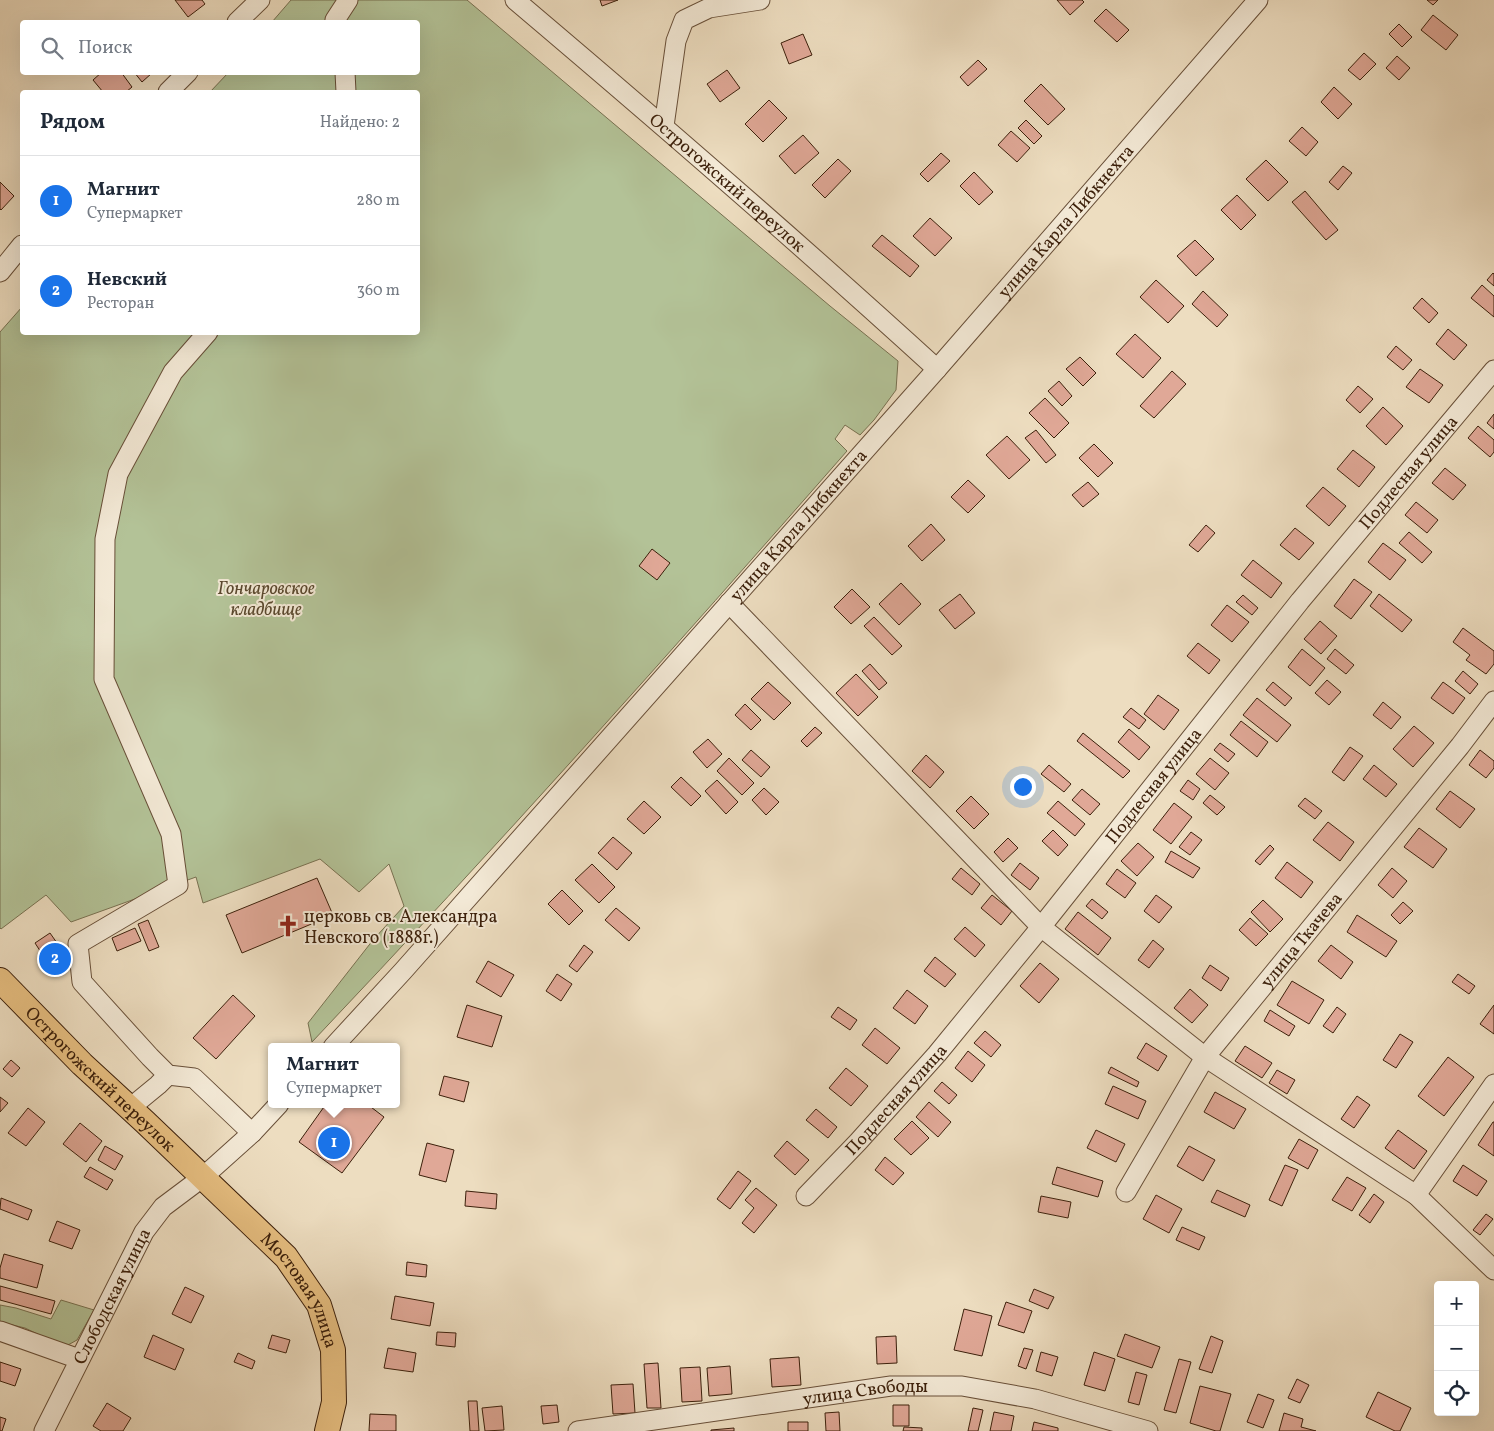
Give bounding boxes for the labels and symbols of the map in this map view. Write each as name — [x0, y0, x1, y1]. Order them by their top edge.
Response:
street label: Острогожский переулок — [643, 108, 810, 259]
street label: улица Карла Либкнехта — [993, 140, 1141, 304]
street label: Подлесная улица — [1354, 411, 1465, 536]
street label: улица Карла Либкнехта — [725, 445, 874, 608]
park label: Гончаровское кладбище — [217, 577, 315, 623]
street label: Подлесная улица — [1101, 723, 1209, 850]
your location — [1010, 774, 1036, 800]
street label: улица Ткачева — [1255, 887, 1349, 994]
place label: церковь св. Александра Невского (1888г.) — [304, 905, 497, 951]
church icon: церковь св. Александра Невского (1888г.) — [275, 913, 301, 939]
pin: 2 — [39, 940, 71, 978]
street label: Острогожский переулок — [19, 1002, 180, 1159]
street label: Подлесная улица — [840, 1039, 954, 1162]
pin: 1 — [318, 1124, 350, 1162]
street label: Слободская улица — [68, 1224, 158, 1369]
street label: Мостовая улица — [254, 1228, 343, 1351]
street label: улица Свободы — [801, 1374, 928, 1413]

